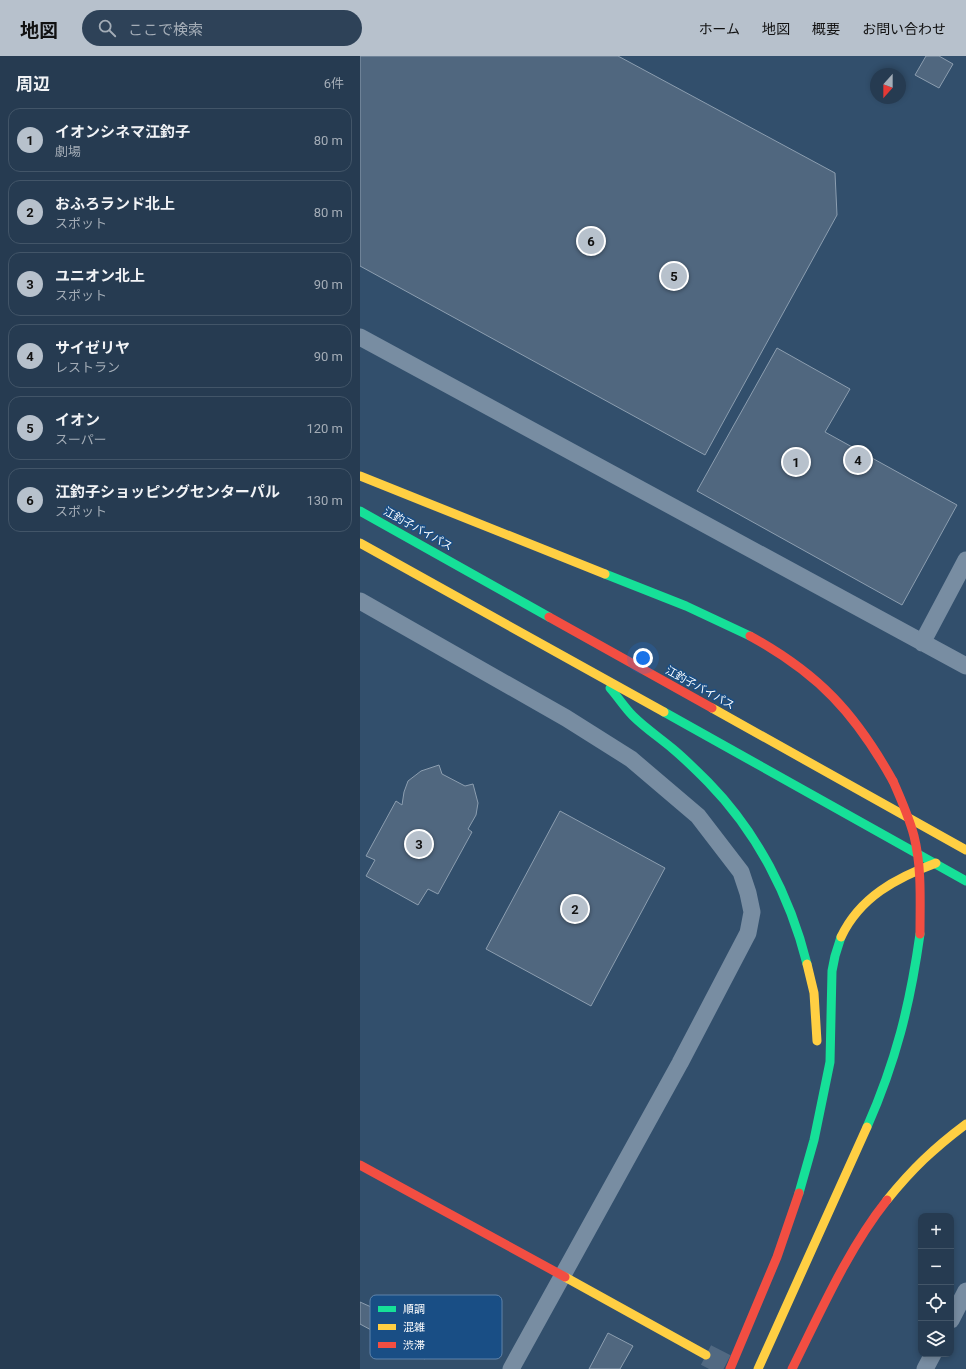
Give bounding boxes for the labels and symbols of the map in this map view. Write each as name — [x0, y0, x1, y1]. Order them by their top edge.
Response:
north arrow — [870, 68, 906, 104]
pin: 6 — [578, 226, 604, 256]
pin: 5 — [661, 261, 687, 291]
pin: 4 — [845, 445, 871, 475]
pin: 1 — [783, 447, 809, 477]
street label: 江釣子バイパス — [381, 505, 455, 553]
your location — [633, 648, 653, 668]
street label: 江釣子バイパス — [663, 664, 737, 712]
pin: 3 — [406, 829, 432, 859]
pin: 2 — [562, 894, 588, 924]
legend — [370, 1295, 502, 1359]
text: 順調 — [403, 1303, 425, 1316]
text: 混雑 — [403, 1321, 425, 1334]
text: 渋滞 — [403, 1339, 425, 1352]

